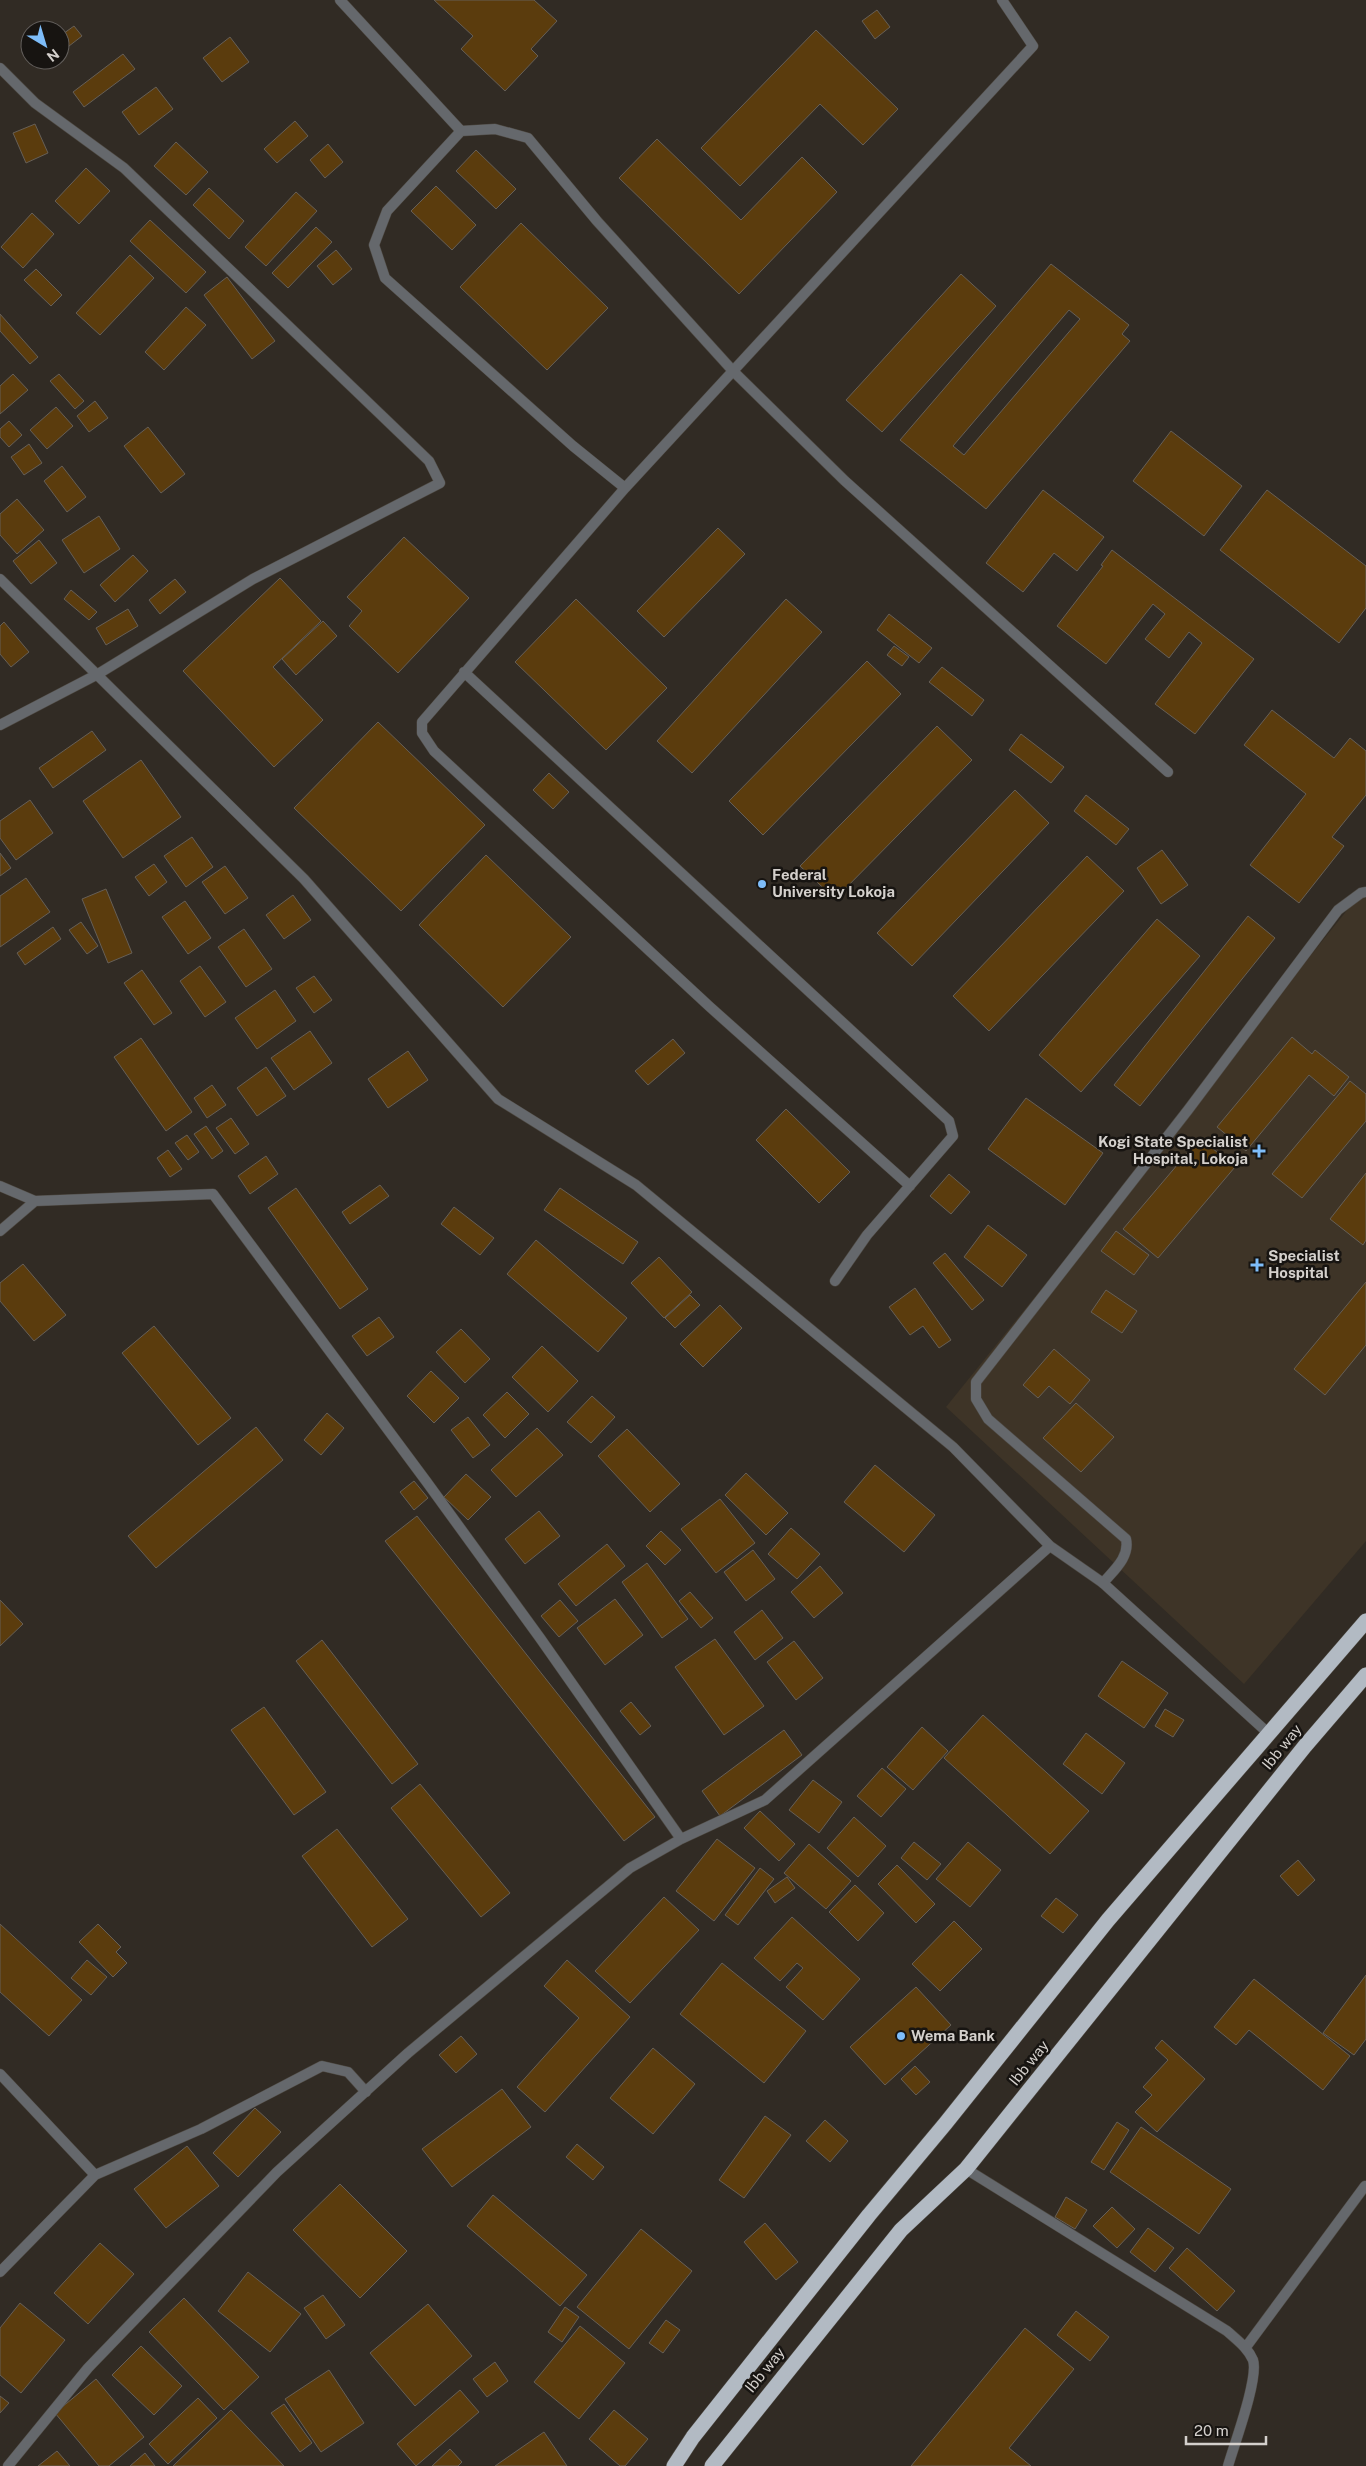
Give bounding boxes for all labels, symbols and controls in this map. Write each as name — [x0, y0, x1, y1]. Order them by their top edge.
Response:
north arrow — [20, 20, 70, 70]
text: N — [44, 46, 62, 65]
place label: Federal University Lokoja — [772, 866, 895, 900]
marker: Federal University Lokoja — [756, 878, 768, 890]
place label: Kogi State Specialist Hospital, Lokoja — [1098, 1133, 1248, 1167]
marker: Kogi State Specialist Hospital, Lokoja — [1252, 1144, 1266, 1158]
place label: Specialist Hospital — [1268, 1247, 1340, 1281]
marker: Specialist Hospital — [1250, 1258, 1264, 1272]
street label: Ibb way — [1258, 1721, 1305, 1773]
place label: Wema Bank — [911, 2027, 995, 2044]
marker: Wema Bank — [895, 2030, 907, 2042]
street label: Ibb way — [1005, 2037, 1052, 2089]
street label: Ibb way — [741, 2344, 788, 2396]
scale bar — [1186, 2414, 1266, 2446]
text: 20 m — [1194, 2422, 1229, 2439]

